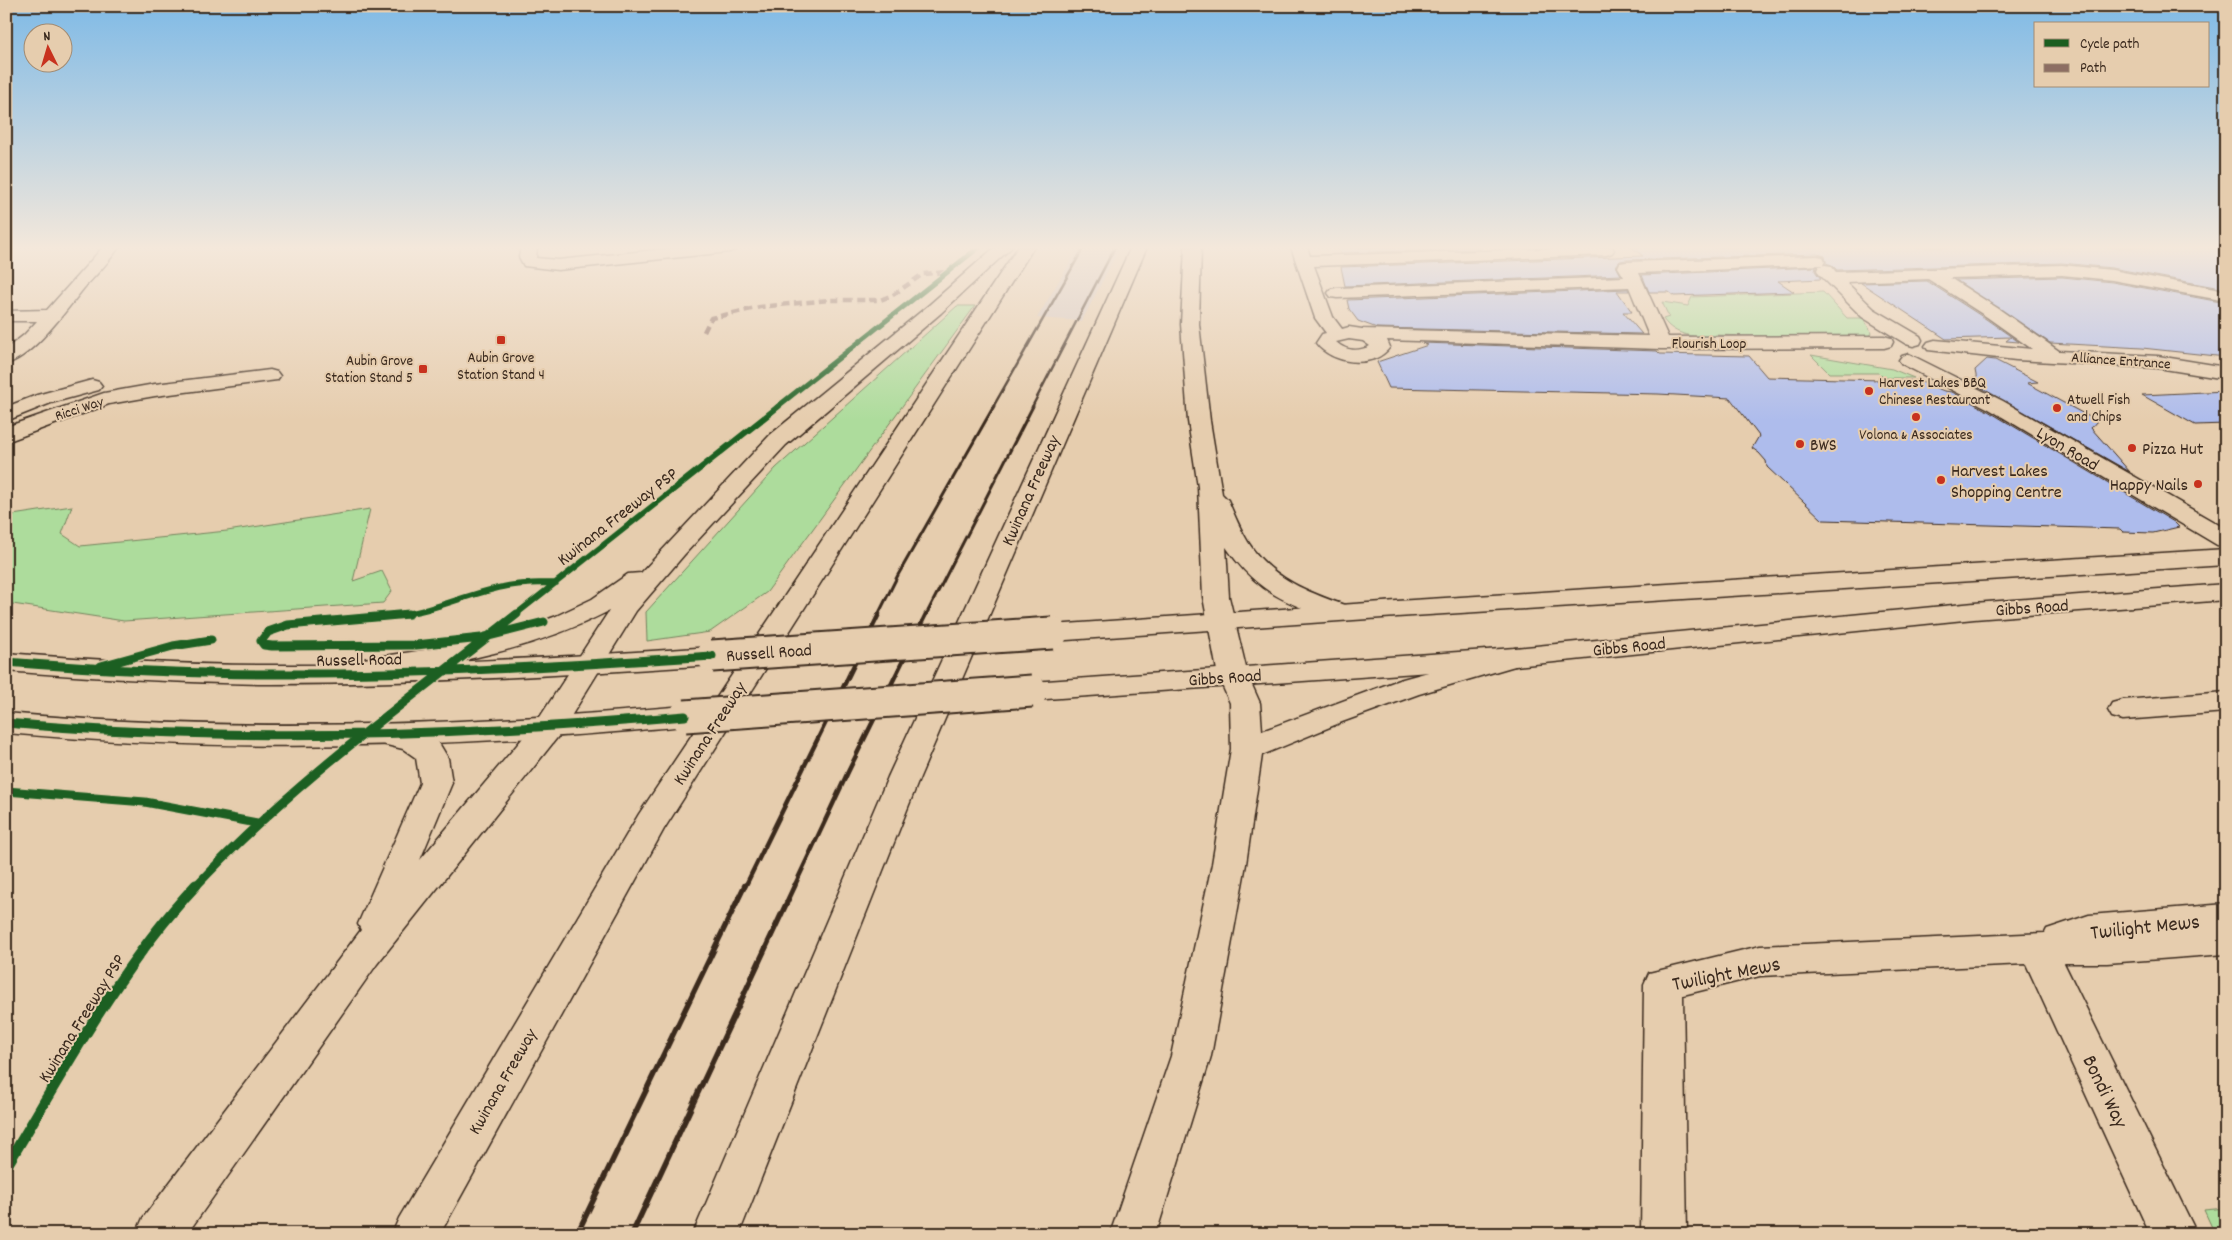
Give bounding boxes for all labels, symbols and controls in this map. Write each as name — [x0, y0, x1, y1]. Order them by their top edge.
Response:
north arrow — [22, 22, 72, 72]
legend — [2034, 22, 2210, 88]
text: N — [43, 27, 51, 47]
text: Cycle path — [2080, 34, 2140, 56]
text: Path — [2080, 58, 2106, 80]
marker: Aubin Grove Station Stand 4 — [495, 334, 507, 346]
street label: Flourish Loop — [1672, 334, 1746, 356]
place label: Aubin Grove Station Stand 4 — [457, 348, 545, 387]
street label: Alliance Entrance — [2070, 348, 2172, 376]
place label: Aubin Grove Station Stand 5 — [325, 351, 413, 390]
marker: Aubin Grove Station Stand 5 — [417, 363, 429, 375]
place label: Harvest Lakes BBQ Chinese Restaurant — [1879, 373, 1991, 412]
marker: Harvest Lakes BBQ Chinese Restaurant — [1863, 385, 1875, 397]
place label: Atwell Fish and Chips — [2067, 390, 2130, 429]
street label: Ricci Way — [52, 391, 108, 428]
marker: Atwell Fish and Chips — [2051, 402, 2063, 414]
marker: Volona & Associates — [1910, 411, 1922, 423]
street label: Lyon Road — [2031, 422, 2103, 479]
place label: Volona & Associates — [1859, 425, 1973, 447]
street label: Kwinana Freeway — [997, 431, 1068, 550]
place label: BWS — [1810, 434, 1837, 459]
marker: BWS — [1794, 438, 1806, 450]
place label: Pizza Hut — [2142, 438, 2204, 463]
marker: Pizza Hut — [2126, 442, 2138, 454]
place label: Harvest Lakes Shopping Centre — [1951, 460, 2062, 506]
street label: Kwinana Freeway PSP — [553, 463, 684, 573]
marker: Harvest Lakes Shopping Centre — [1935, 474, 1947, 486]
place label: Happy Nails — [2110, 474, 2188, 499]
marker: Happy Nails — [2192, 478, 2204, 490]
street label: Gibbs Road — [1995, 594, 2070, 625]
street label: Gibbs Road — [1591, 632, 1667, 665]
street label: Russell Road — [725, 639, 813, 670]
street label: Russell Road — [316, 648, 402, 675]
street label: Gibbs Road — [1188, 664, 1263, 695]
street label: Kwinana Freeway — [668, 677, 754, 791]
street label: Twilight Mews — [2089, 908, 2202, 950]
street label: Kwinana Freeway PSP — [34, 950, 133, 1088]
street label: Twilight Mews — [1670, 951, 1783, 1001]
street label: Kwinana Freeway — [464, 1024, 545, 1140]
street label: Bondi Way — [2073, 1051, 2134, 1134]

